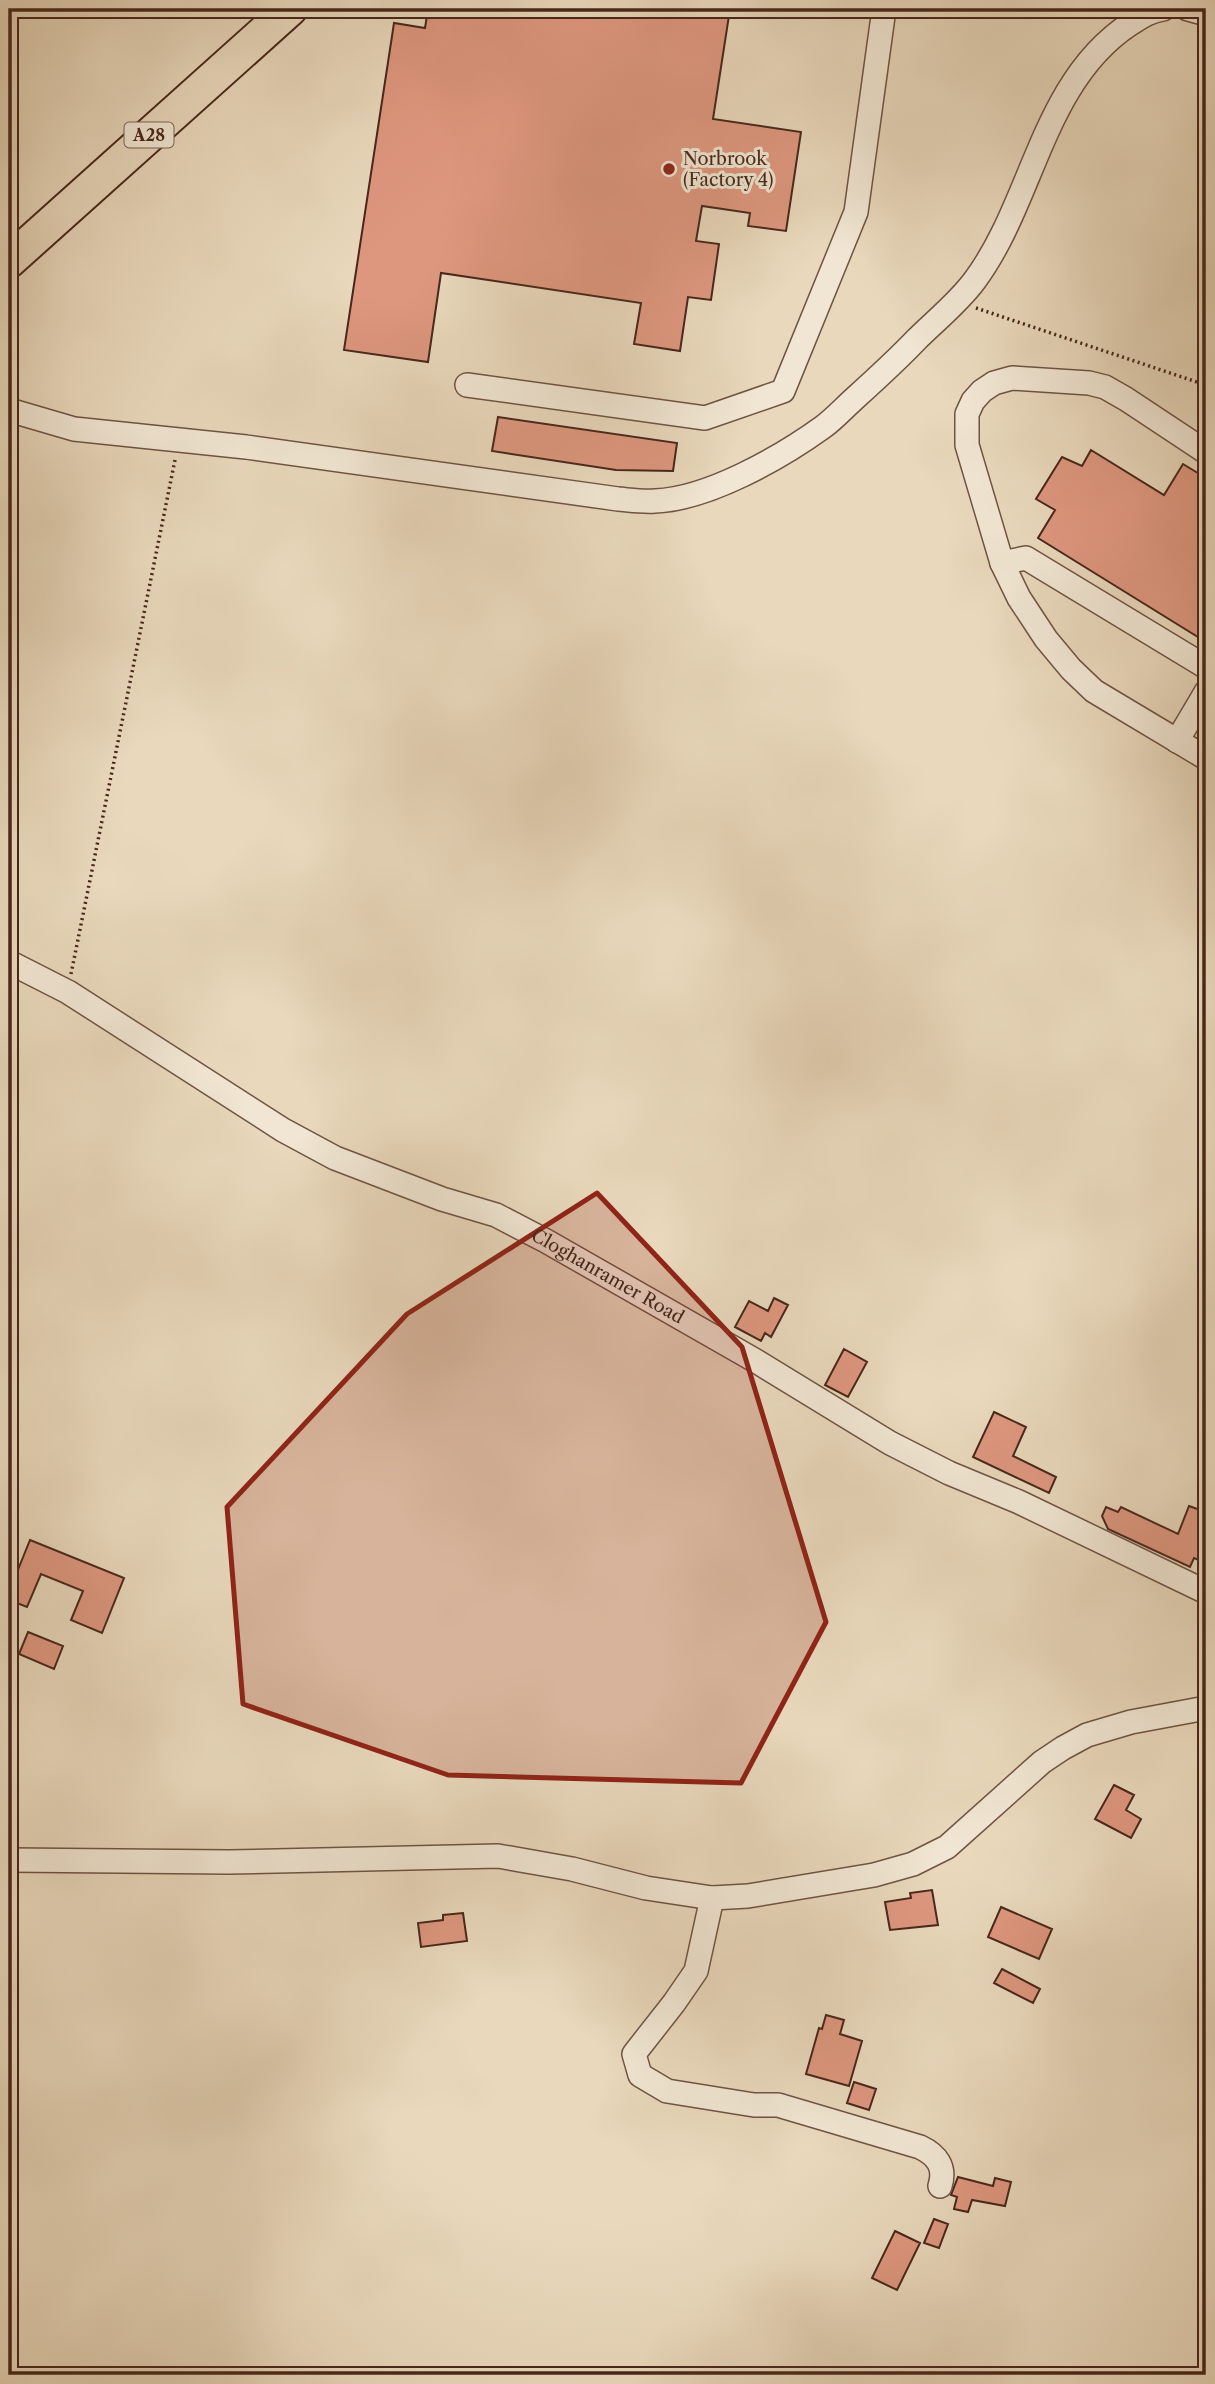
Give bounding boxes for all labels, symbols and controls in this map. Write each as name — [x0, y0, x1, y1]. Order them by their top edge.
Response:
road number: A28 — [124, 122, 174, 148]
place label: Norbrook (Factory 4) — [683, 148, 774, 191]
marker: Norbrook (Factory 4) — [661, 161, 677, 177]
street label: Cloghanramer Road — [527, 1224, 688, 1329]

